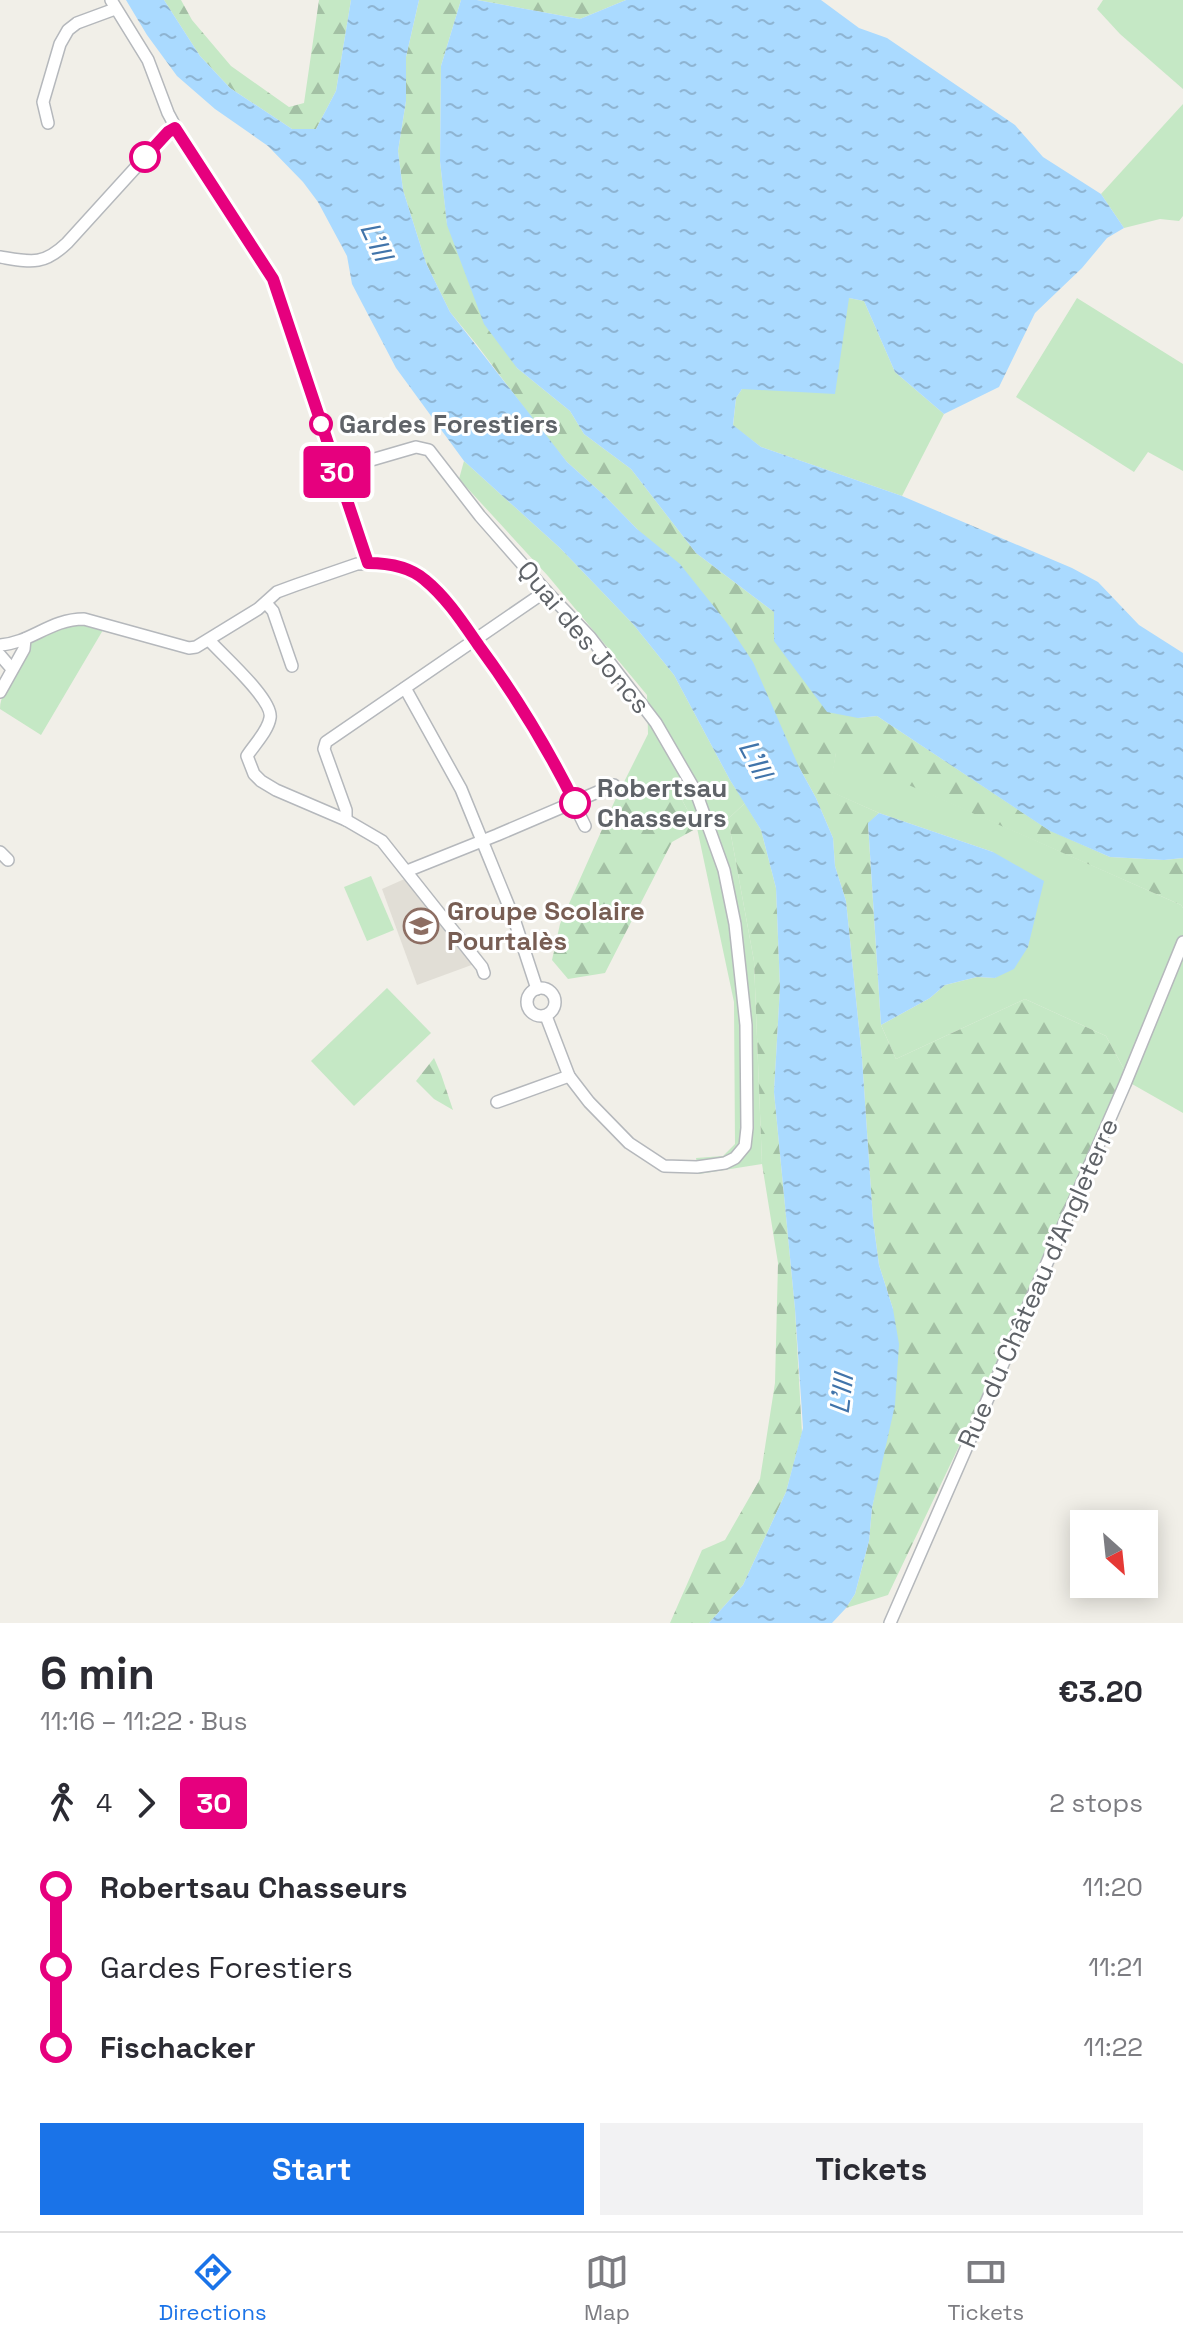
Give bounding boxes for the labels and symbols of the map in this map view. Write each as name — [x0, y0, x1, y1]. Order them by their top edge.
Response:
unlabelled marker — [130, 142, 160, 172]
water label: L'Ill — [352, 215, 403, 270]
place label: Gardes Forestiers — [339, 407, 558, 441]
marker: Gardes Forestiers — [310, 413, 332, 435]
line badge: 30 — [301, 446, 373, 498]
street label: Quai des Joncs — [510, 553, 658, 721]
water label: L'Ill — [731, 733, 783, 788]
place label: Robertsau Chasseurs — [597, 771, 727, 835]
marker: Robertsau Chasseurs — [560, 788, 590, 818]
place label: Groupe Scolaire Pourtalès — [447, 894, 645, 958]
school or university icon: Groupe Scolaire Pourtalès — [402, 907, 440, 945]
street label: Rue du Château d'Angleterre — [950, 1113, 1126, 1453]
water label: L'Ill — [821, 1369, 862, 1416]
north arrow — [1070, 1510, 1158, 1598]

